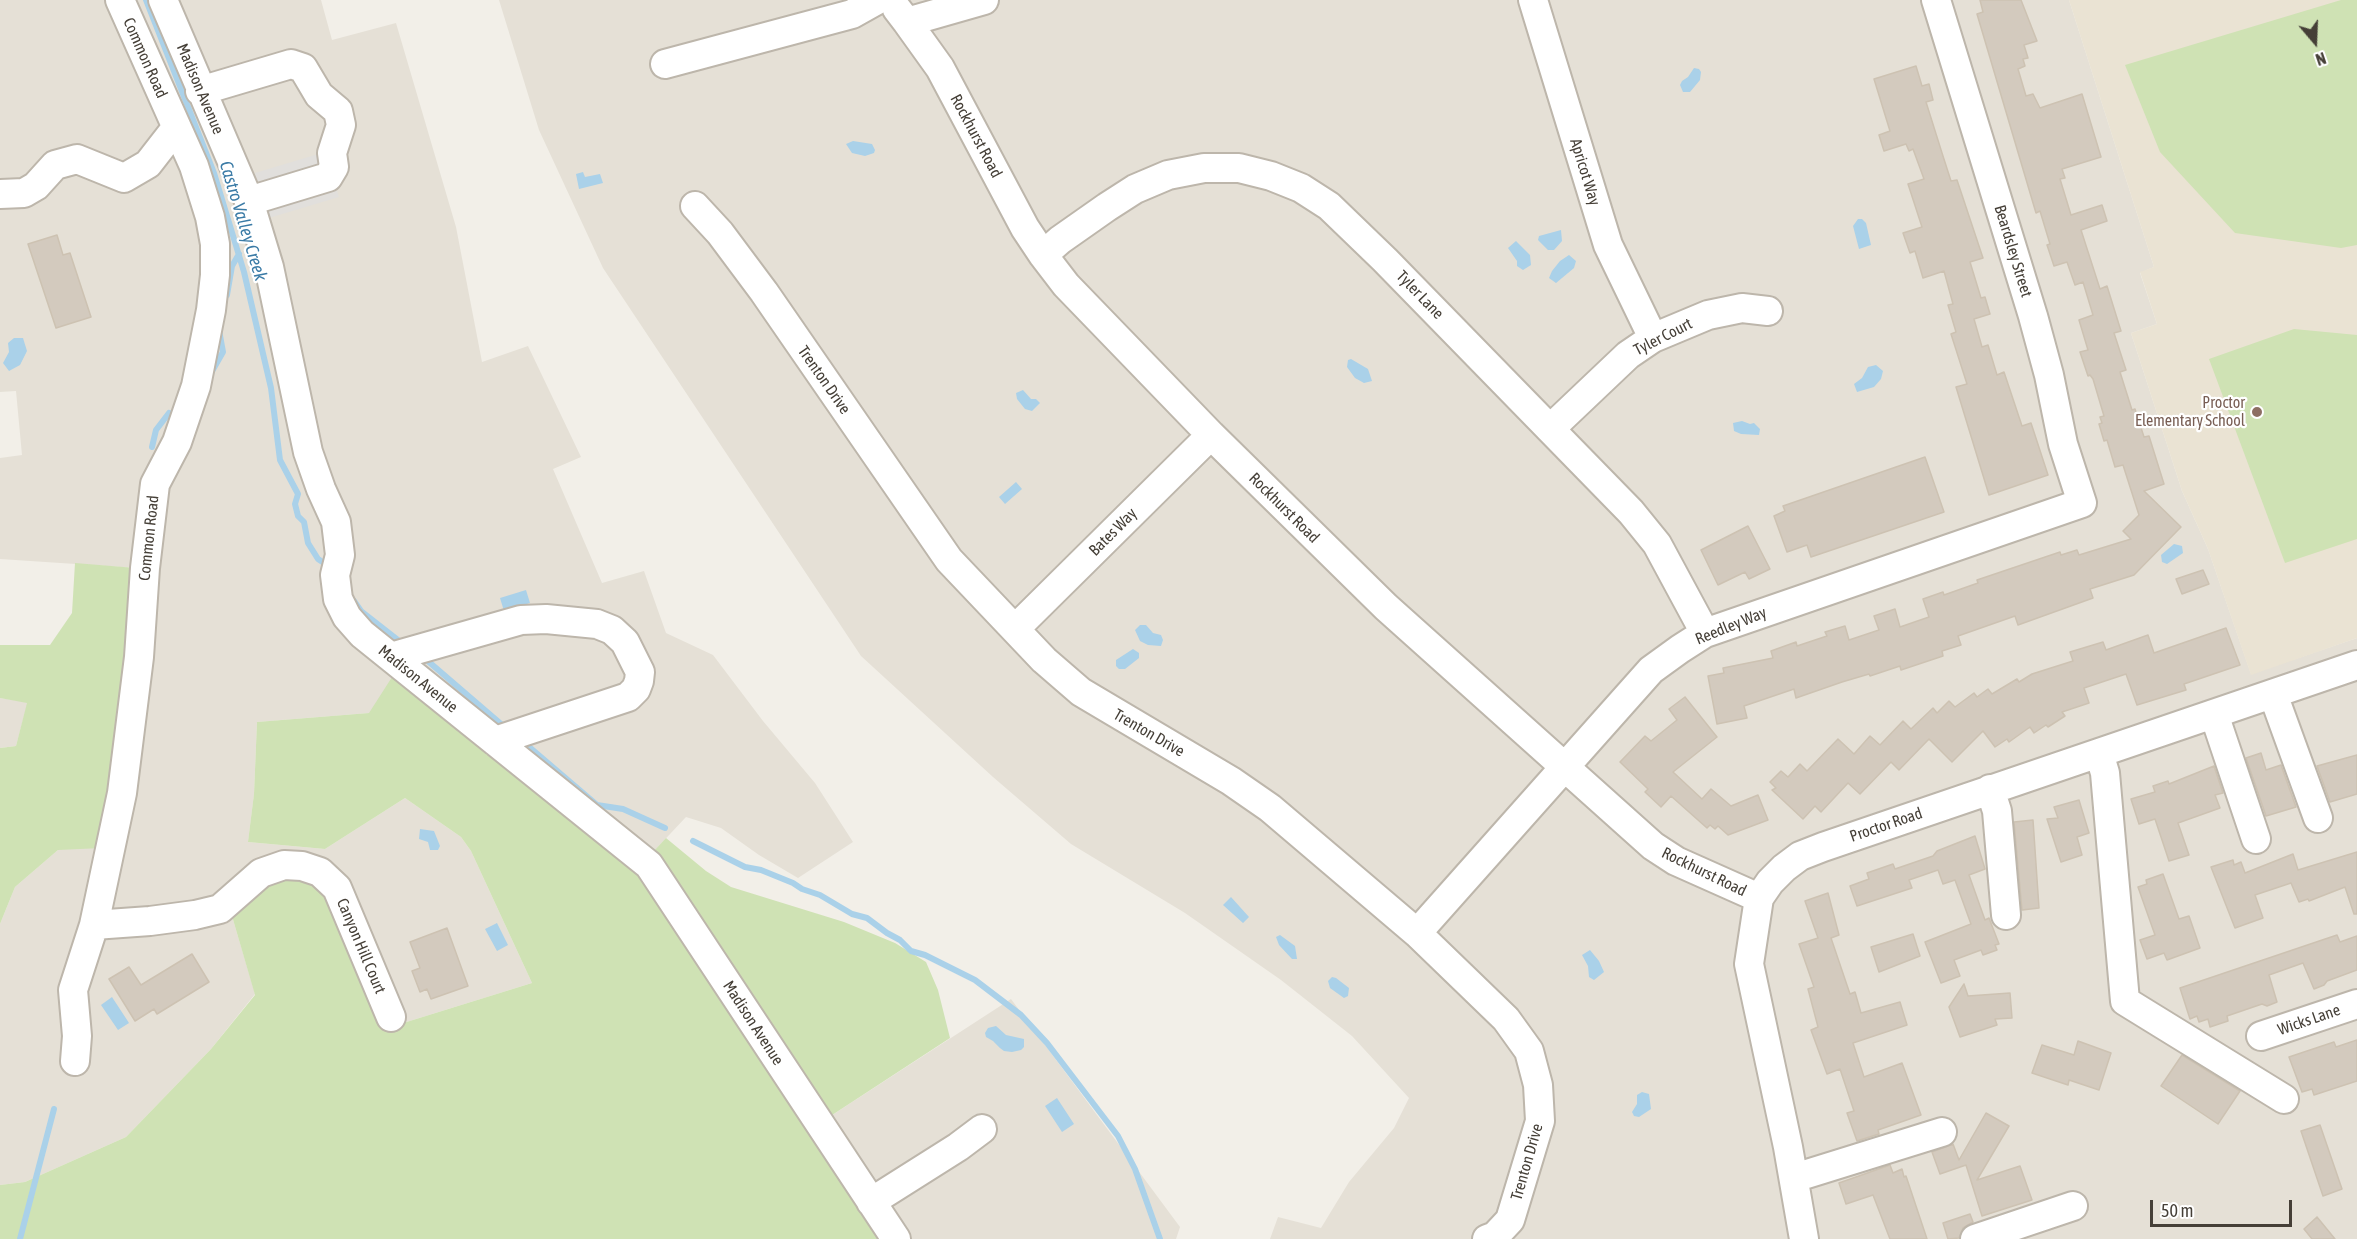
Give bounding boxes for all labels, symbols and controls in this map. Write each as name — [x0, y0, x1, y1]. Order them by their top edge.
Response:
north arrow — [2285, 12, 2345, 72]
street label: Common Road — [119, 15, 171, 101]
street label: Madison Avenue — [172, 41, 228, 137]
text: N — [2313, 49, 2328, 69]
street label: Rockhurst Road — [946, 91, 1006, 181]
street label: Apricot Way — [1566, 136, 1604, 208]
water label: Castro Valley Creek — [215, 158, 271, 284]
street label: Beardsley Street — [1990, 203, 2036, 299]
street label: Tyler Lane — [1392, 267, 1448, 323]
street label: Tyler Court — [1631, 314, 1695, 360]
street label: Trenton Drive — [794, 342, 854, 418]
place label: Proctor Elementary School — [2135, 393, 2245, 431]
marker: Proctor Elementary School — [2250, 405, 2264, 419]
street label: Rockhurst Road — [1245, 469, 1323, 547]
street label: Common Road — [135, 494, 163, 582]
street label: Bates Way — [1085, 504, 1141, 560]
street label: Reedley Way — [1693, 603, 1769, 649]
street label: Madison Avenue — [374, 641, 462, 717]
street label: Trenton Drive — [1110, 705, 1188, 761]
street label: Proctor Road — [1847, 804, 1925, 846]
street label: Rockhurst Road — [1659, 843, 1749, 901]
street label: Canyon Hill Court — [332, 896, 390, 996]
street label: Madison Avenue — [719, 977, 787, 1069]
street label: Wicks Lane — [2275, 1000, 2343, 1040]
street label: Trenton Drive — [1507, 1121, 1547, 1203]
scale bar — [2153, 1188, 2296, 1226]
text: 50 m — [2161, 1200, 2193, 1221]

